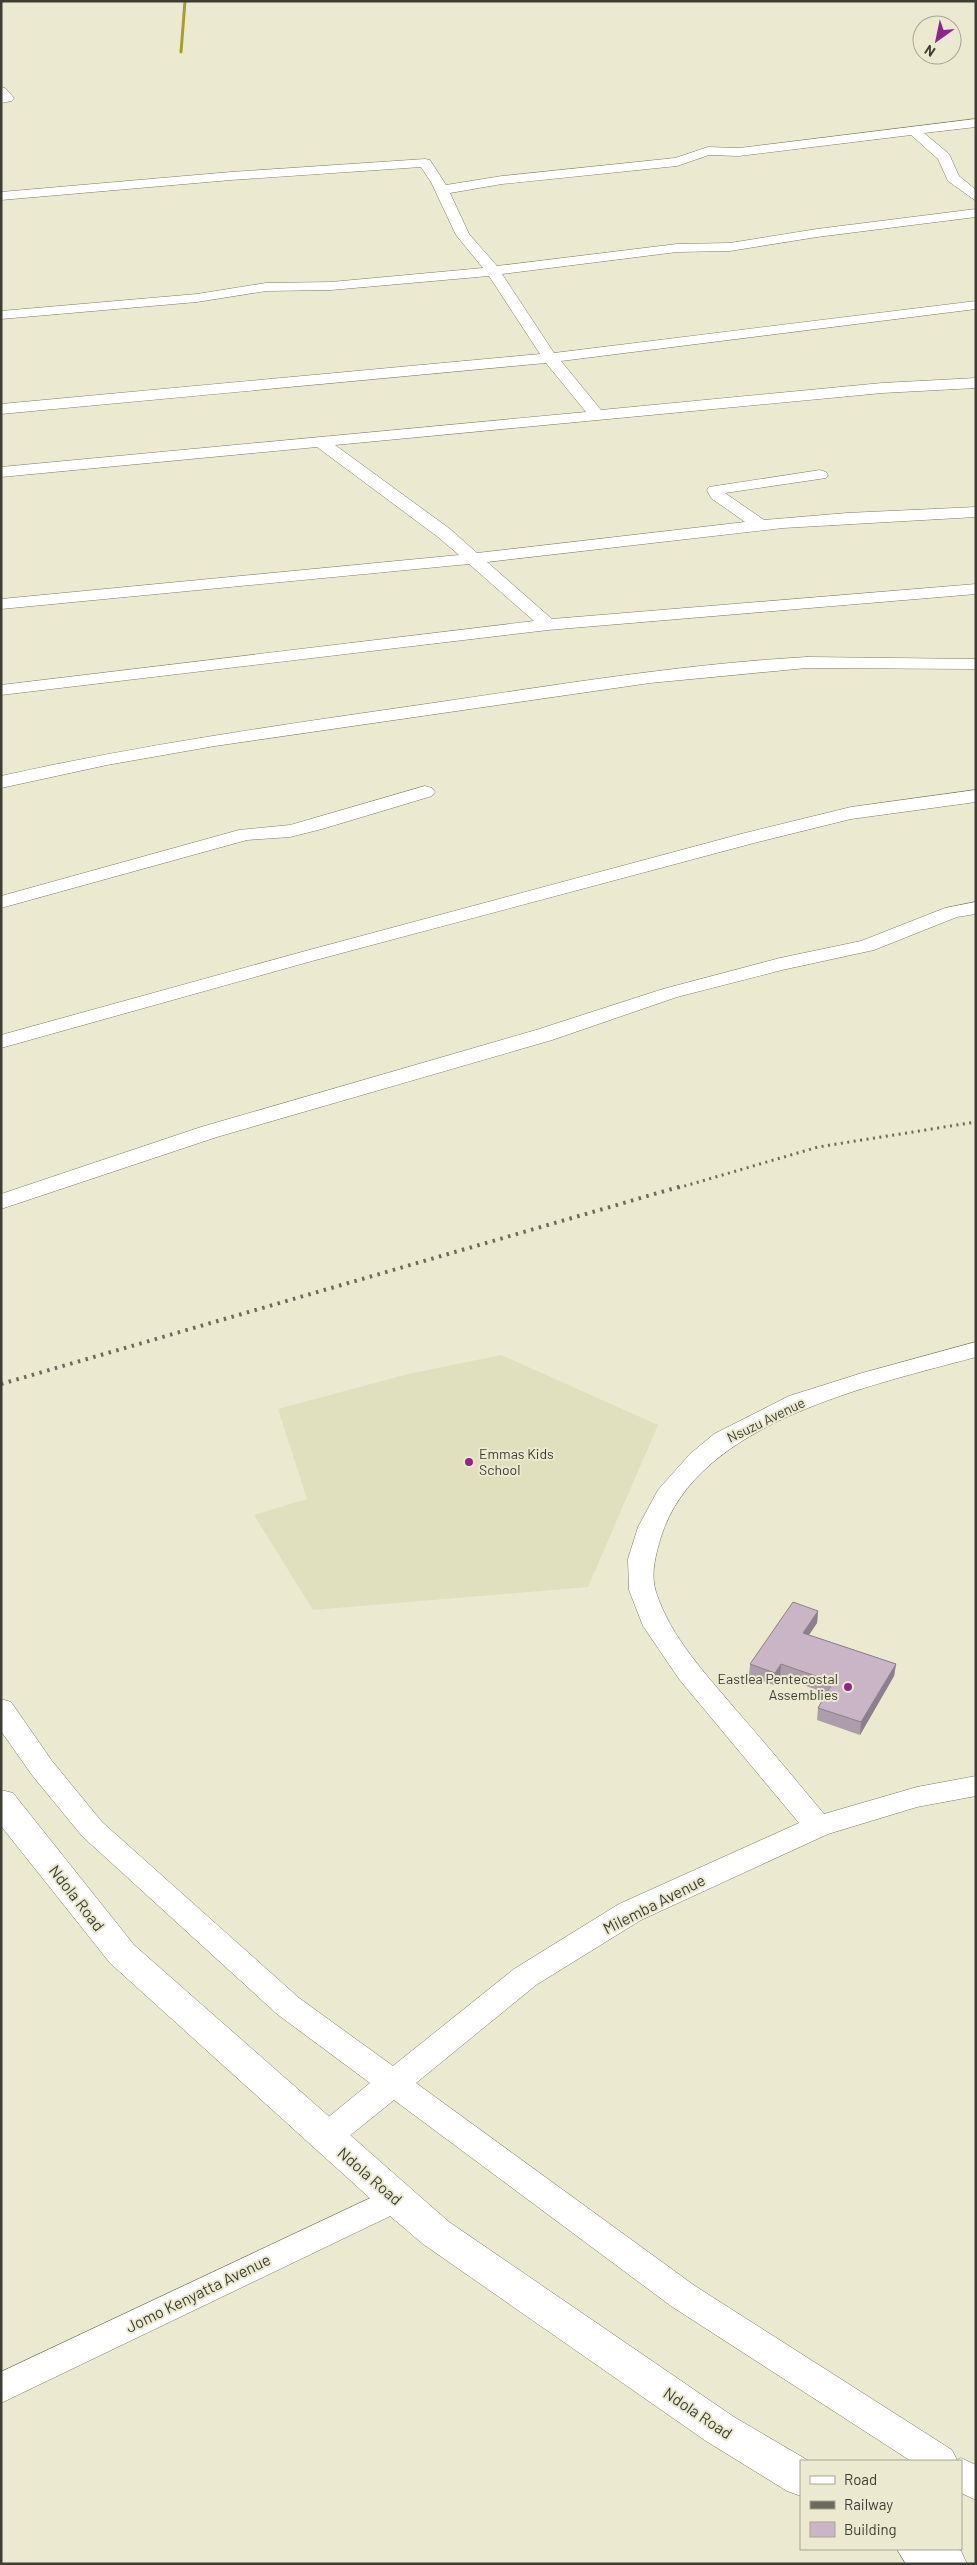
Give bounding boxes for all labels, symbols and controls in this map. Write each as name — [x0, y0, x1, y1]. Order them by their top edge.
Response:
north arrow — [912, 15, 962, 65]
text: N — [921, 42, 938, 61]
street label: Nsuzu Avenue — [724, 1393, 808, 1446]
place label: Emmas Kids School — [479, 1445, 554, 1478]
marker: Emmas Kids School — [463, 1456, 475, 1468]
place label: Eastlea Pentecostal Assemblies — [718, 1670, 838, 1703]
marker: Eastlea Pentecostal Assemblies — [842, 1681, 854, 1693]
street label: Ndola Road — [46, 1861, 109, 1935]
street label: Milemba Avenue — [600, 1870, 708, 1937]
street label: Ndola Road — [334, 2143, 406, 2209]
street label: Jomo Kenyatta Avenue — [122, 2249, 273, 2336]
street label: Ndola Road — [660, 2383, 736, 2442]
legend — [800, 2460, 962, 2550]
text: Road — [844, 2470, 877, 2488]
text: Railway — [844, 2495, 893, 2513]
text: Building — [844, 2520, 897, 2538]

